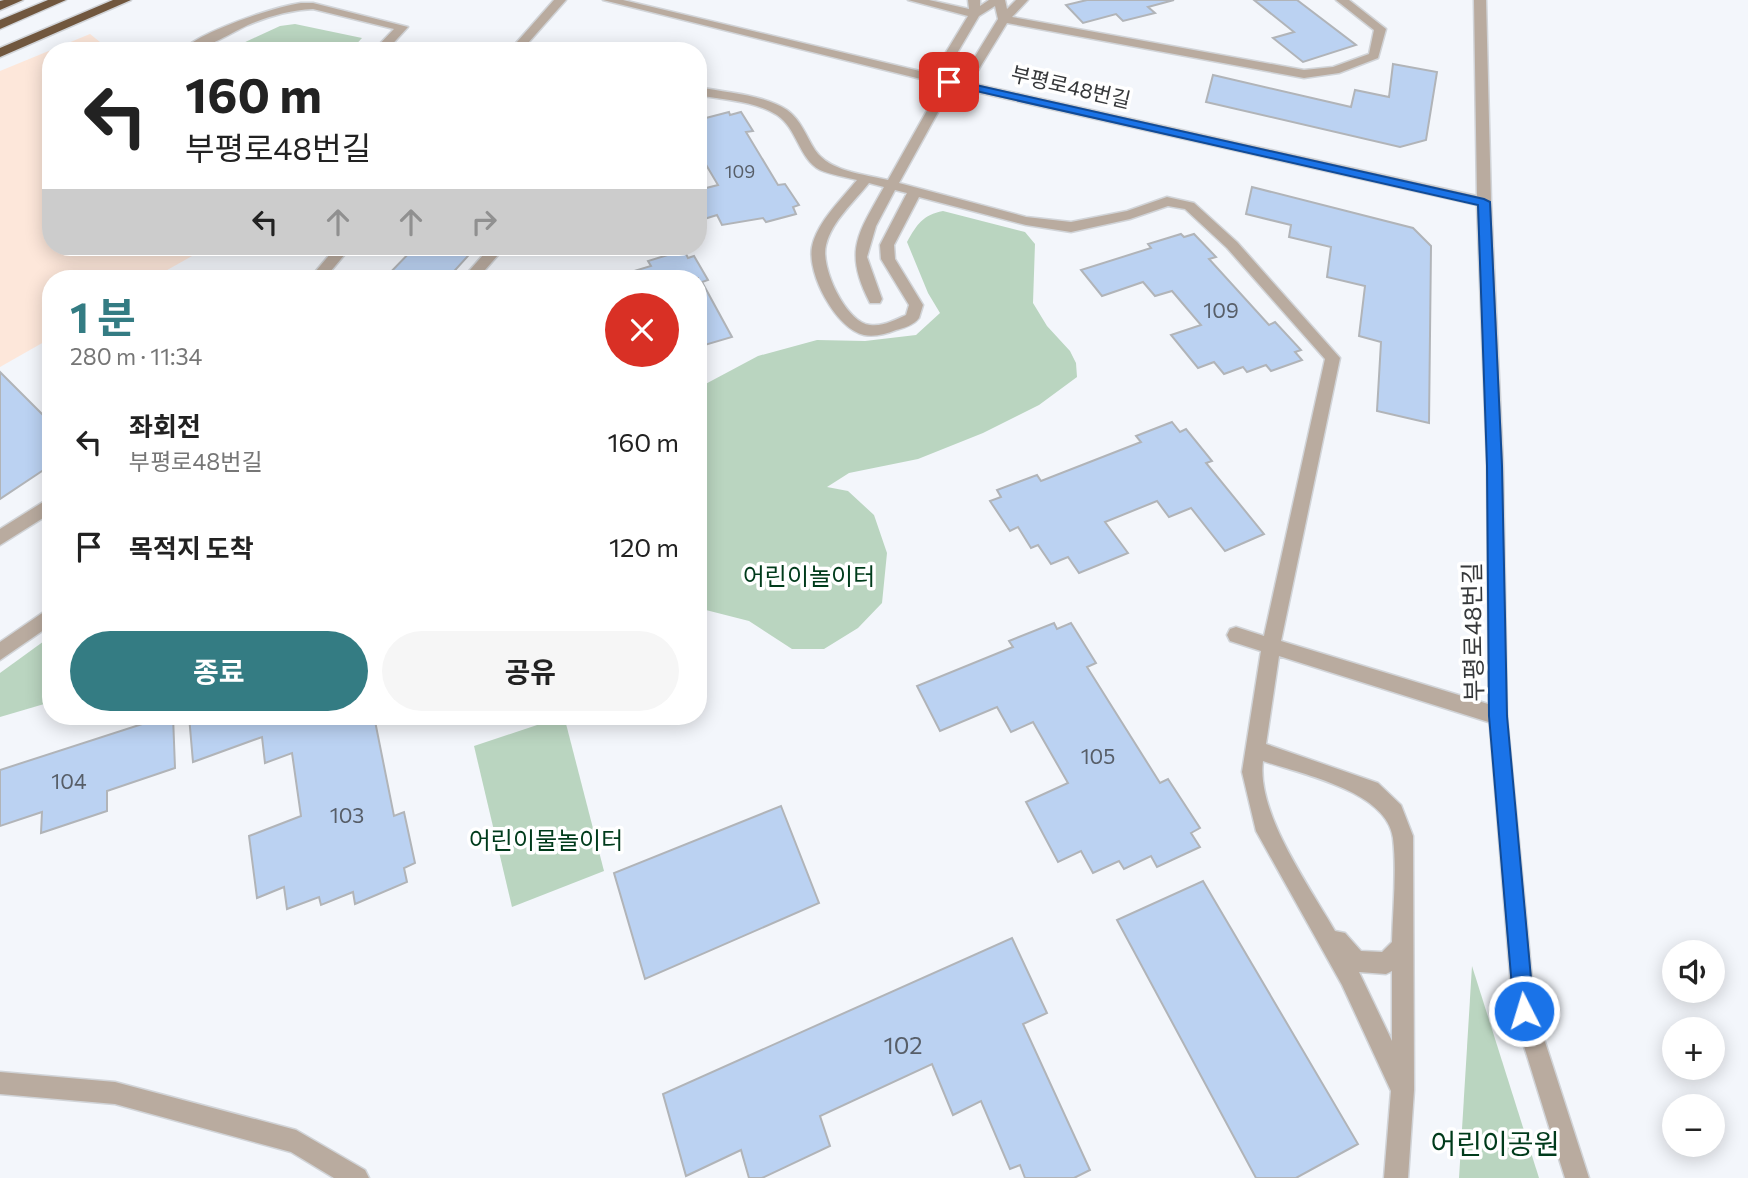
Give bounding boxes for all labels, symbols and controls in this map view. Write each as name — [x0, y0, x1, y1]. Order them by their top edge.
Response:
pin — [919, 52, 979, 112]
street label: 부평로48번길 — [1009, 60, 1133, 112]
text: 160 m — [185, 63, 322, 123]
icon: arrive — [930, 63, 968, 101]
icon: left — [70, 70, 161, 161]
text: 부평로48번길 — [185, 127, 371, 167]
house number: 109 — [725, 160, 755, 182]
icon: left — [246, 203, 284, 241]
icon: ahead — [319, 203, 357, 241]
icon: ahead — [392, 203, 430, 241]
icon: right — [465, 203, 503, 241]
text: 1 분 — [70, 290, 136, 342]
button: close — [605, 293, 679, 367]
house number: 109 — [1203, 297, 1239, 322]
text: 280 m · 11:34 — [70, 342, 202, 370]
text: 좌회전 — [129, 410, 201, 441]
icon: left — [70, 423, 108, 461]
text: 160 m — [607, 426, 679, 457]
text: 부평로48번길 — [129, 447, 263, 475]
icon: arrive — [70, 528, 108, 566]
text: 120 m — [609, 531, 679, 562]
text: 목적지 도착 — [129, 532, 254, 563]
park label: 어린이놀이터 — [743, 561, 875, 590]
street label: 부평로48번길 — [1456, 562, 1488, 702]
button: 종료 — [70, 631, 368, 711]
button: 공유 — [382, 631, 679, 711]
house number: 105 — [1081, 743, 1115, 768]
house number: 104 — [51, 768, 87, 793]
house number: 103 — [330, 802, 364, 827]
park label: 어린이물놀이터 — [469, 825, 623, 854]
map controls — [1662, 940, 1725, 1157]
button: sound — [1662, 940, 1725, 1003]
position arrow — [1487, 974, 1561, 1048]
button: + — [1662, 1017, 1725, 1080]
house number: 102 — [883, 1030, 923, 1059]
button: − — [1662, 1094, 1725, 1157]
park label: 어린이공원 — [1431, 1126, 1559, 1160]

